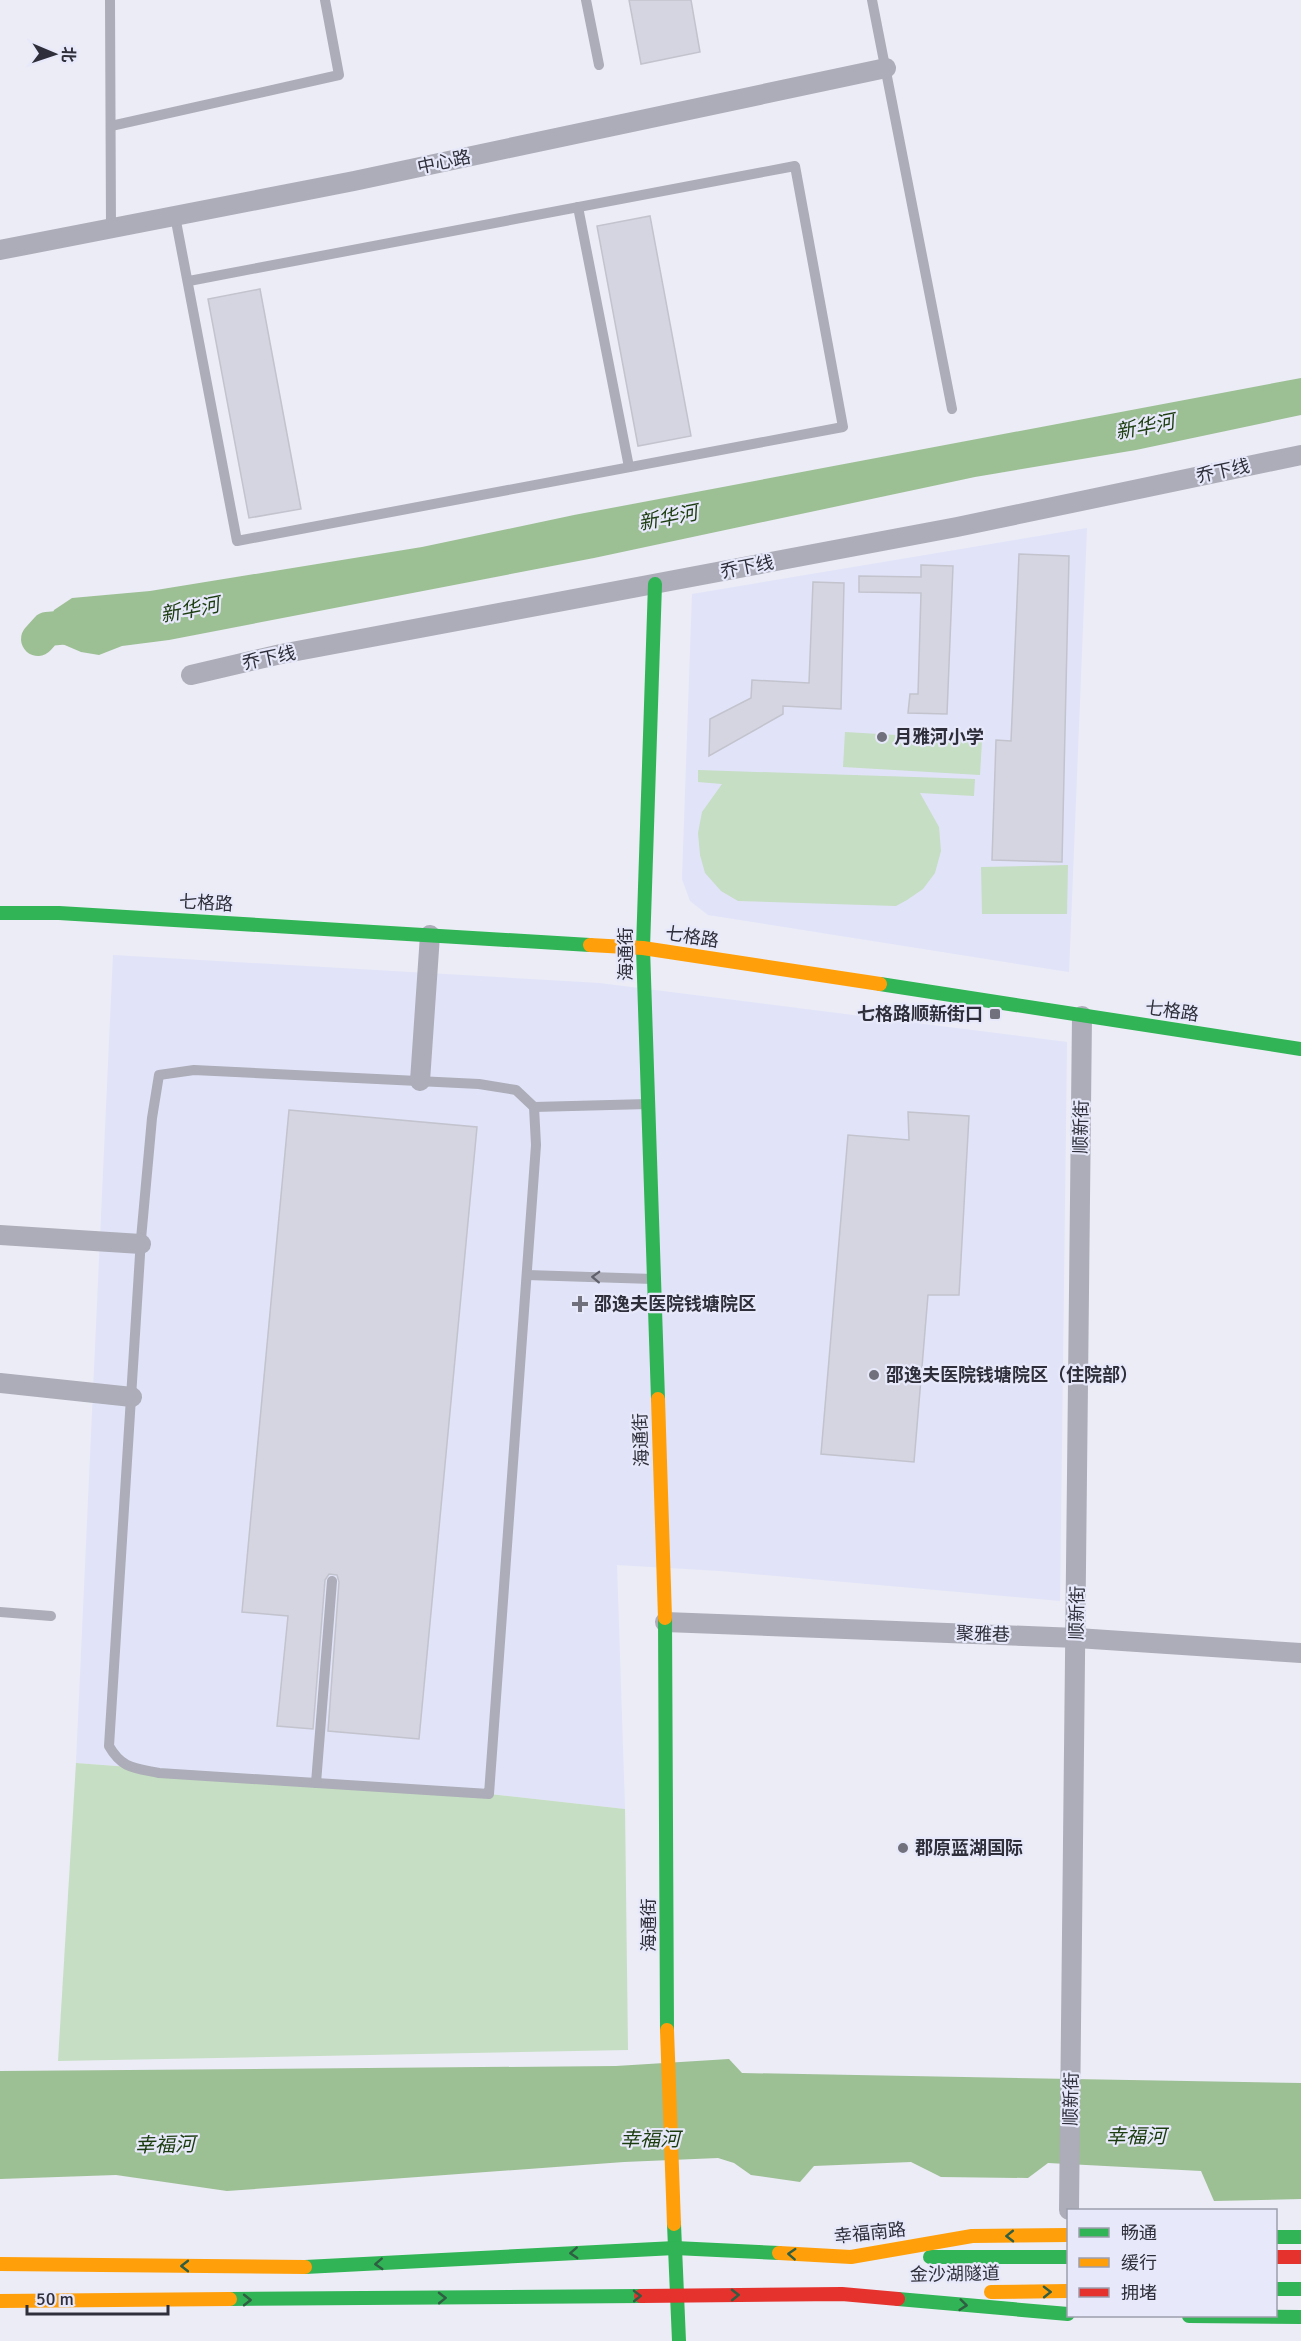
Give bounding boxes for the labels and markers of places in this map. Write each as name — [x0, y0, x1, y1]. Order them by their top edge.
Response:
place label: 月雅河小学 — [894, 726, 984, 748]
marker: 月雅河小学 — [875, 730, 889, 744]
place label: 七格路顺新街口 — [857, 1003, 983, 1025]
marker: 七格路顺新街口 — [988, 1007, 1002, 1021]
place label: 邵逸夫医院钱塘院区 — [594, 1293, 756, 1315]
marker: 邵逸夫医院钱塘院区 — [571, 1295, 589, 1313]
place label: 邵逸夫医院钱塘院区（住院部） — [886, 1364, 1138, 1386]
marker: 邵逸夫医院钱塘院区（住院部） — [867, 1368, 881, 1382]
place label: 郡原蓝湖国际 — [915, 1837, 1023, 1859]
marker: 郡原蓝湖国际 — [896, 1841, 910, 1855]

